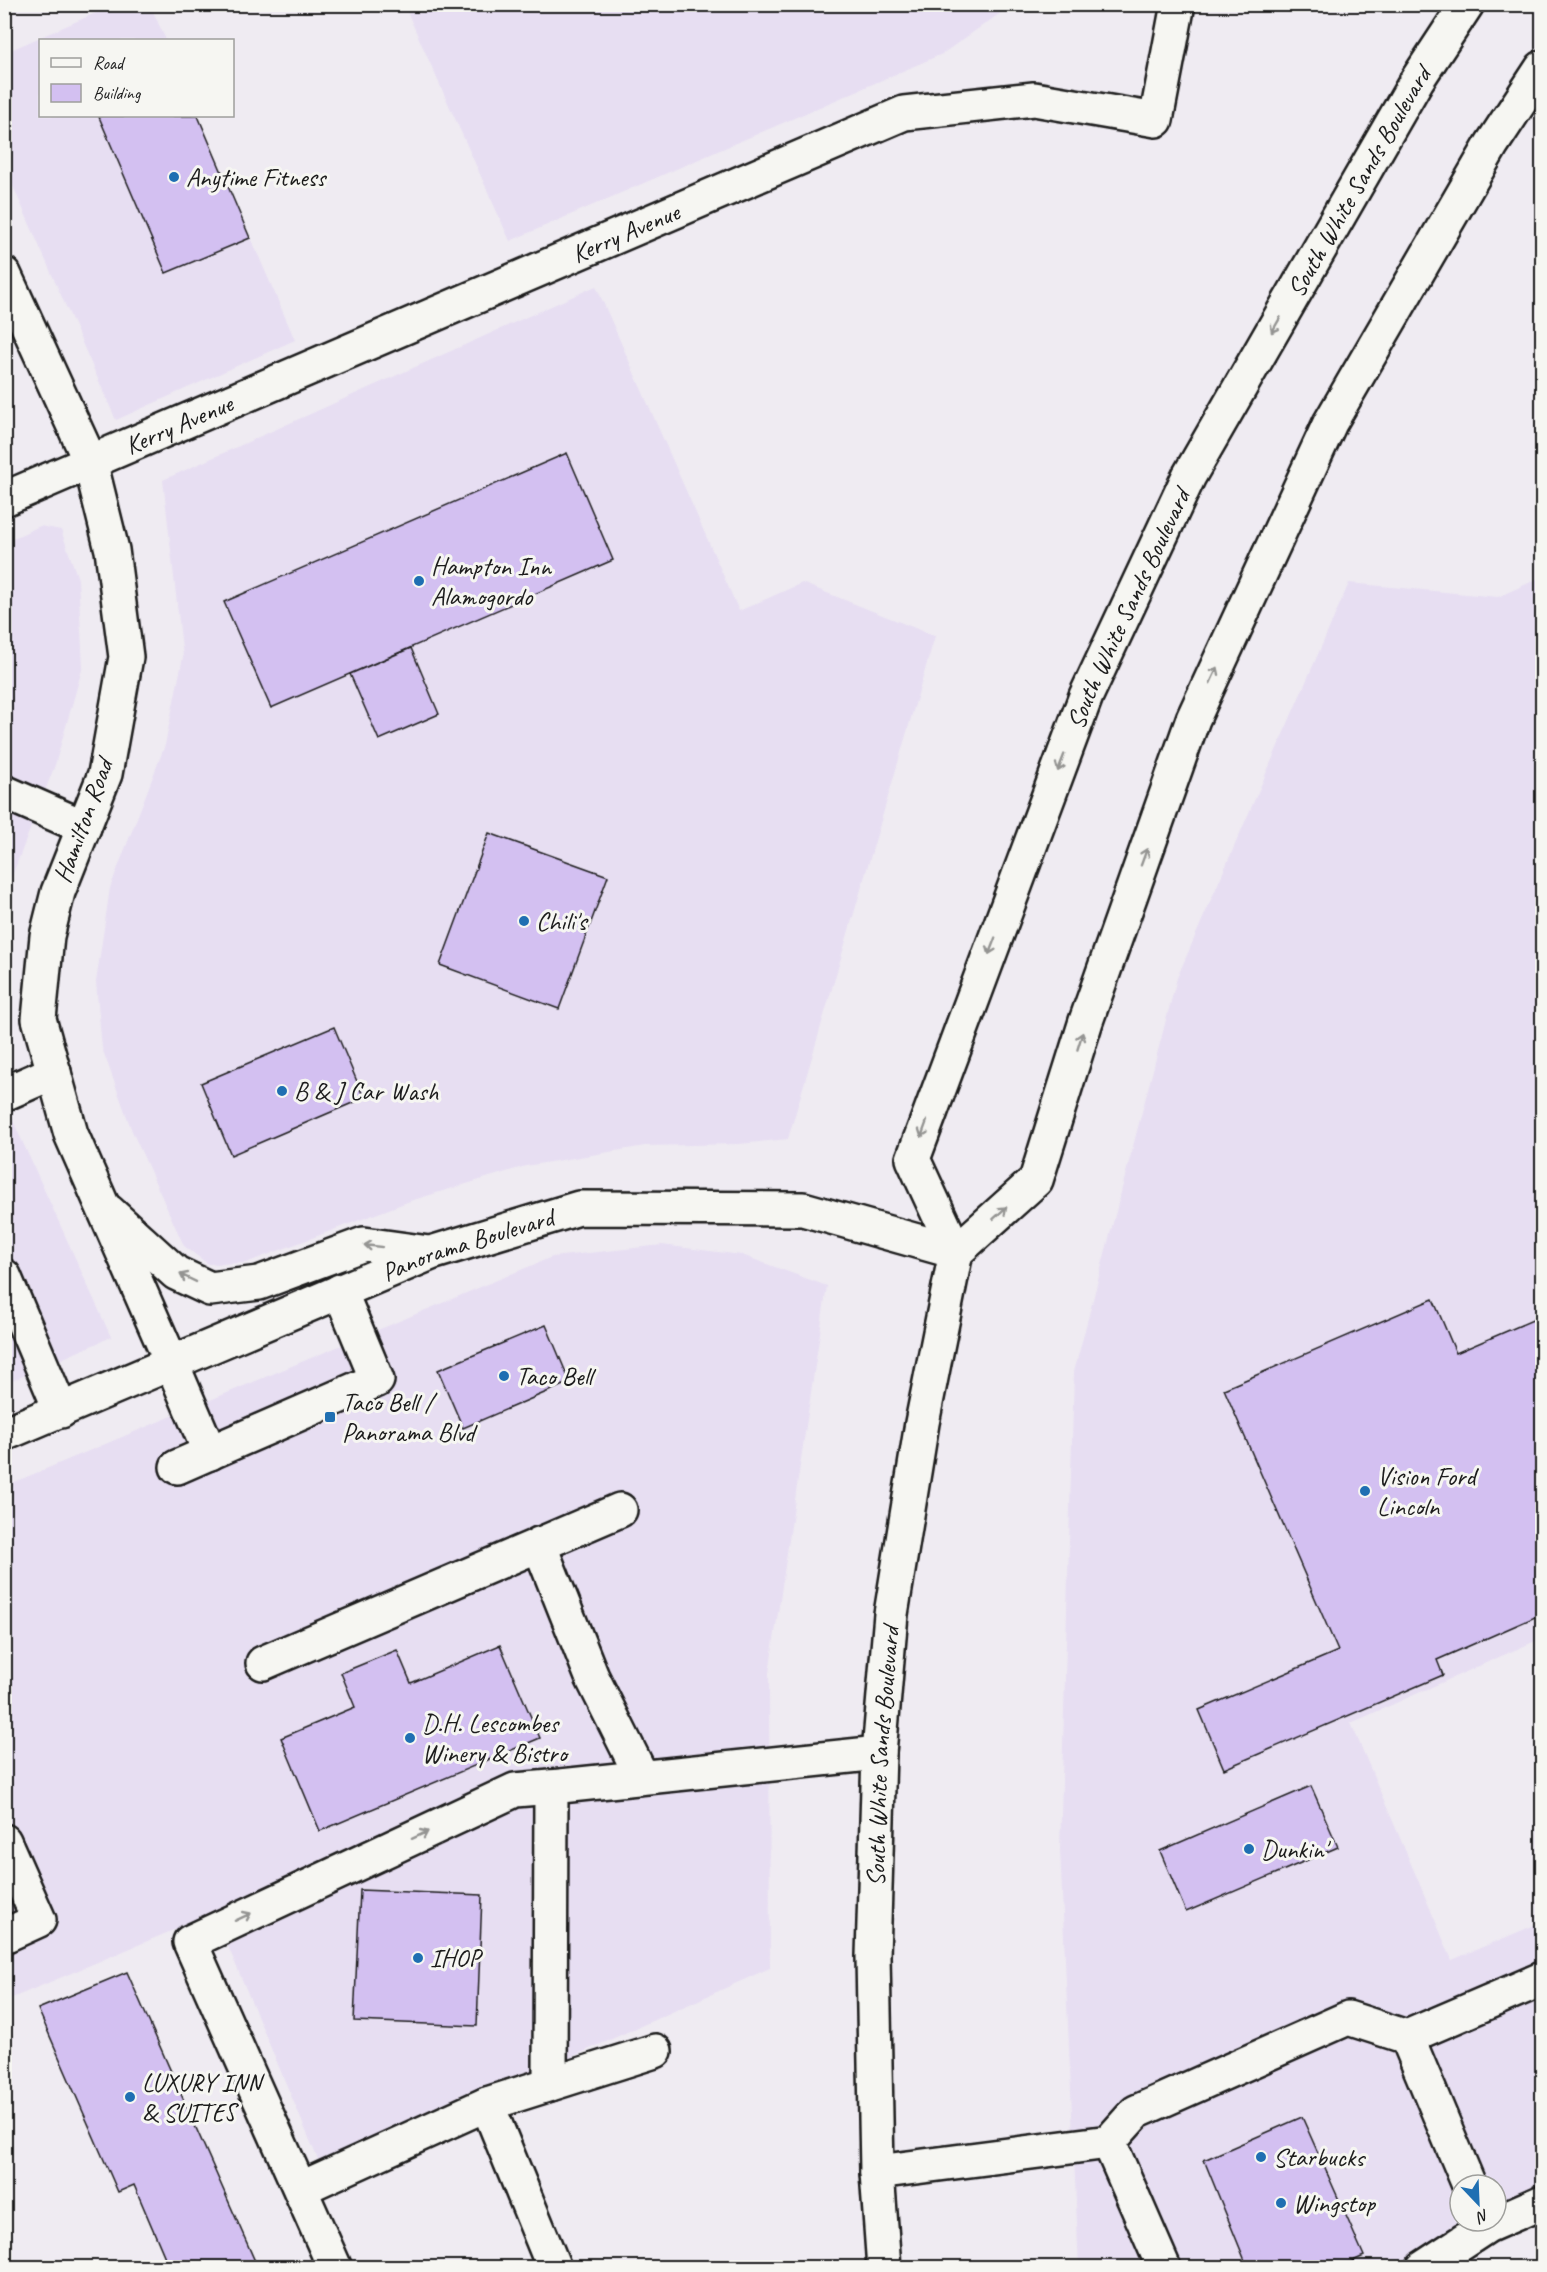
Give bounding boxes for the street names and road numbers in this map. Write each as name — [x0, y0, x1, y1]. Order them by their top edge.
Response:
street label: South White Sands Boulevard — [1279, 57, 1440, 303]
street label: Kerry Avenue — [566, 194, 686, 270]
street label: Kerry Avenue — [120, 386, 239, 462]
street label: South White Sands Boulevard — [1059, 480, 1199, 733]
street label: Hamilton Road — [45, 751, 122, 887]
street label: Panorama Boulevard — [376, 1199, 561, 1289]
street label: South White Sands Boulevard — [859, 1621, 907, 1887]

